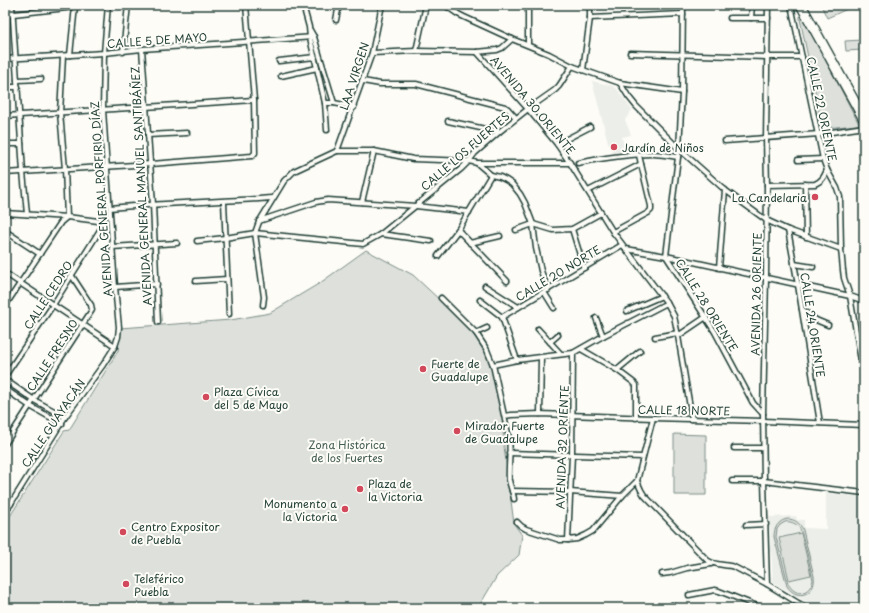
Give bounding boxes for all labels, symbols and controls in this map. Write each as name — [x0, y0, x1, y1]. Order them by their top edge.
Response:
street label: CALLE 5 DE MAYO — [106, 28, 208, 52]
street label: LAA VIRGEN — [335, 40, 373, 112]
street label: AVENIDA 30 ORIENTE — [487, 52, 579, 158]
street label: CALLE 22 ORIENTE — [803, 55, 841, 163]
street label: AVENIDA GENERAL MANUEL SANTIBÁÑEZ — [126, 66, 156, 306]
street label: AVENIDA GENERAL PORFIRIO DÍAZ — [86, 101, 116, 297]
street label: CALLE LOS FUERTES — [417, 107, 513, 195]
place label: Jardín de Niños — [622, 139, 704, 156]
marker: Jardín de Niños — [609, 142, 619, 152]
place label: La Candelaria — [732, 189, 807, 206]
marker: La Candelaria — [810, 192, 820, 202]
street label: AVENIDA 26 ORIENTE — [746, 232, 766, 356]
street label: CALLE 20 NORTE — [512, 241, 604, 305]
street label: CALLE 28 ORIENTE — [672, 255, 743, 355]
street label: CALLE CEDRO — [19, 257, 77, 333]
street label: CALLE 24 ORIENTE — [796, 271, 830, 379]
street label: CALLE FRESNO — [22, 315, 82, 395]
place label: Fuerte de Guadalupe — [431, 355, 488, 385]
marker: Fuerte de Guadalupe — [418, 364, 428, 374]
street label: CALLE GUAYACÁN — [17, 375, 89, 471]
place label: Plaza Cívica del 5 de Mayo — [214, 383, 288, 413]
street label: AVENIDA 32 ORIENTE — [551, 385, 573, 509]
marker: Plaza Cívica del 5 de Mayo — [201, 392, 211, 402]
street label: CALLE 18 NORTE — [638, 401, 730, 419]
place label: Mirador Fuerte de Guadalupe — [465, 417, 545, 447]
marker: Mirador Fuerte de Guadalupe — [452, 426, 462, 436]
park label: Zona Histórica de los Fuertes — [308, 436, 386, 466]
place label: Plaza de la Victoria — [368, 475, 423, 505]
marker: Plaza de la Victoria — [355, 484, 365, 494]
place label: Monumento a la Victoria — [264, 495, 338, 525]
marker: Monumento a la Victoria — [340, 504, 350, 514]
place label: Centro Expositor de Puebla — [131, 518, 220, 548]
marker: Centro Expositor de Puebla — [118, 527, 128, 537]
place label: Teleférico Puebla — [134, 570, 184, 600]
marker: Teleférico Puebla — [121, 579, 131, 589]

